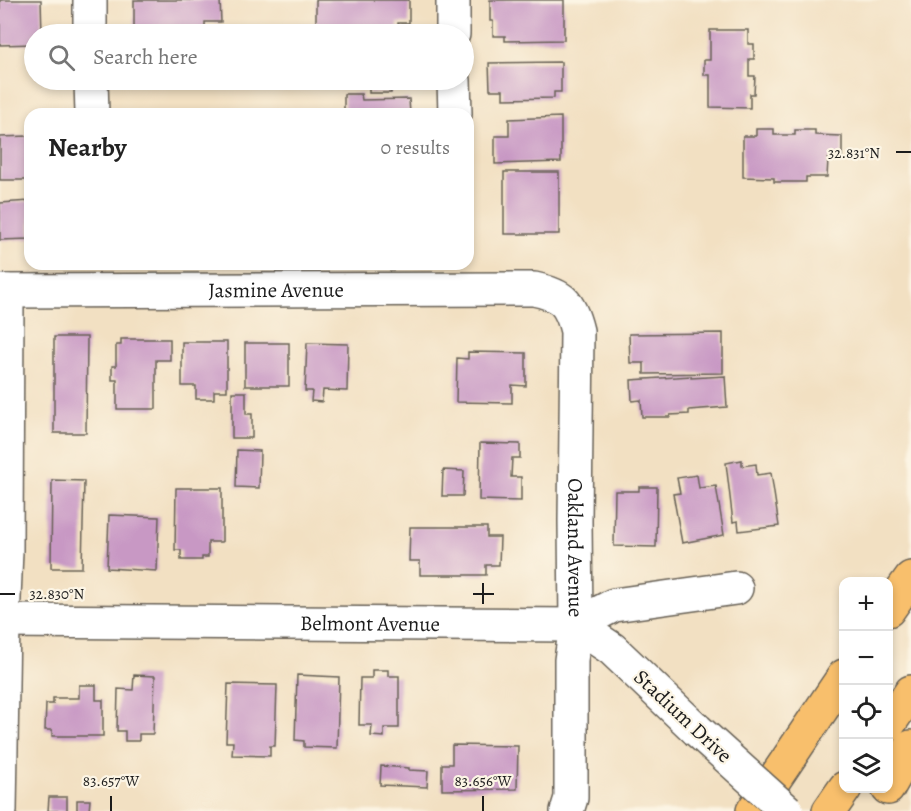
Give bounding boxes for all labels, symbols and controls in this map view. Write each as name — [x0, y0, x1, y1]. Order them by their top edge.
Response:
search box — [24, 24, 474, 90]
icon: search — [45, 41, 78, 74]
text: Search here — [93, 42, 198, 72]
text: Nearby — [48, 130, 127, 165]
text: 0 results — [381, 134, 450, 161]
text: 32.831°N — [828, 143, 880, 163]
street label: Jasmine Avenue — [208, 276, 344, 304]
street label: Oakland Avenue — [561, 478, 590, 617]
map controls — [839, 577, 893, 793]
button: + — [839, 577, 893, 631]
text: 32.830°N — [30, 584, 85, 604]
street label: Belmont Avenue — [300, 609, 440, 638]
button: − — [839, 631, 893, 685]
street label: Stadium Drive — [628, 663, 738, 769]
button: locate — [839, 685, 893, 739]
button: layers — [839, 739, 893, 793]
text: 83.657°W — [83, 771, 139, 791]
text: 83.656°W — [455, 771, 511, 791]

